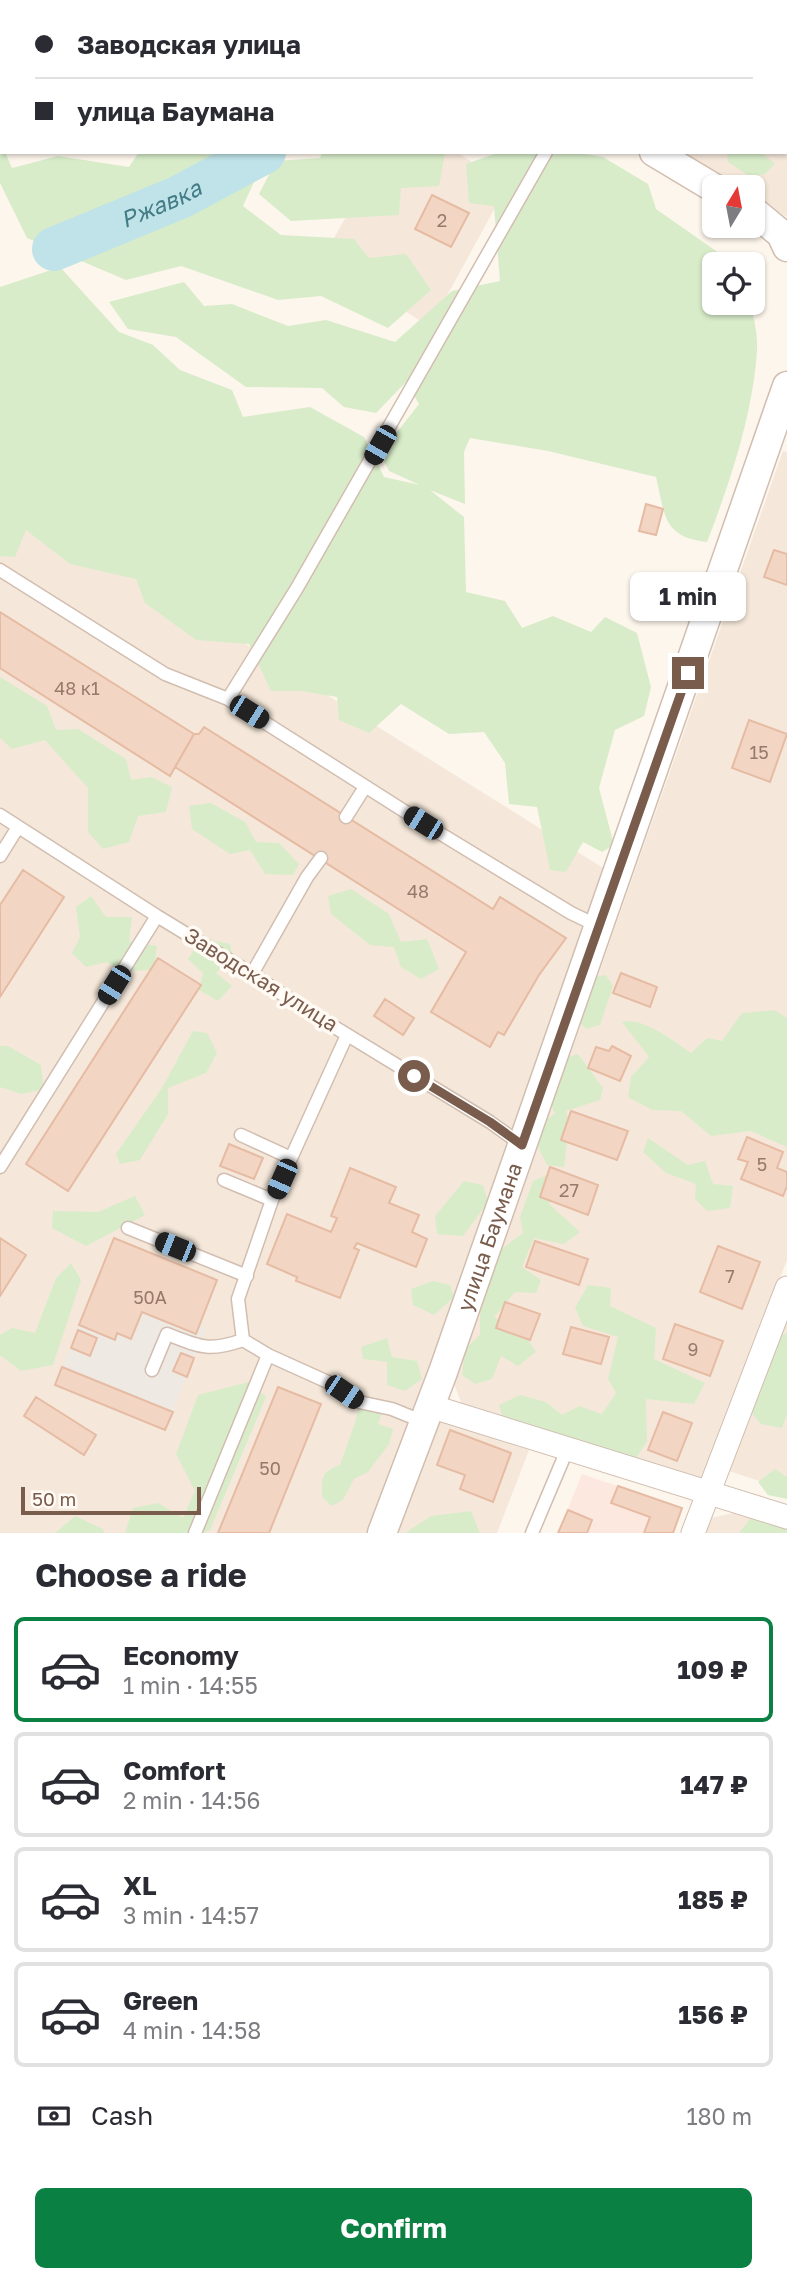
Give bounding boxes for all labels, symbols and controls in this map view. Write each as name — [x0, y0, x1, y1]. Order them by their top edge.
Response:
text: Заводская улица — [77, 29, 301, 60]
text: улица Баумана — [77, 96, 274, 127]
water label: Ржавка — [116, 173, 207, 233]
north arrow — [702, 175, 765, 238]
map controls — [702, 175, 765, 315]
house number: 2 — [437, 209, 447, 231]
button: locate — [702, 252, 765, 315]
car — [361, 422, 400, 468]
callout: 1 min — [630, 572, 746, 620]
text: 1 min — [659, 582, 717, 610]
route end — [672, 657, 704, 689]
house number: 48 к1 — [54, 677, 100, 699]
car — [226, 692, 273, 732]
house number: 15 — [749, 741, 769, 763]
car — [400, 803, 447, 843]
house number: 48 — [407, 880, 429, 902]
street label: Заводская улица — [180, 921, 343, 1037]
car — [94, 962, 135, 1008]
route start — [398, 1060, 430, 1092]
house number: 5 — [757, 1153, 767, 1175]
car — [264, 1156, 301, 1202]
street label: улица Баумана — [451, 1159, 527, 1315]
house number: 27 — [559, 1179, 579, 1201]
car — [152, 1229, 199, 1265]
house number: 7 — [725, 1265, 735, 1287]
house number: 50А — [133, 1286, 167, 1308]
house number: 9 — [688, 1338, 698, 1360]
car — [321, 1372, 368, 1412]
house number: 50 — [259, 1457, 281, 1479]
scale bar — [21, 1484, 201, 1516]
text: 50 m — [32, 1487, 76, 1510]
text: Choose a ride — [35, 1556, 247, 1594]
icon: car — [39, 1638, 102, 1701]
text: Economy — [123, 1640, 239, 1671]
text: 109 ₽ — [677, 1654, 748, 1685]
text: 1 min · 14:55 — [123, 1671, 258, 1699]
icon: car — [39, 1753, 102, 1816]
text: Comfort — [123, 1755, 226, 1786]
text: 147 ₽ — [680, 1769, 748, 1800]
text: 2 min · 14:56 — [123, 1786, 261, 1814]
icon: car — [39, 1868, 102, 1931]
text: XL — [123, 1870, 157, 1901]
text: 185 ₽ — [678, 1884, 748, 1915]
text: 3 min · 14:57 — [123, 1901, 259, 1929]
icon: car — [39, 1983, 102, 2046]
text: Green — [123, 1985, 198, 2016]
text: 156 ₽ — [678, 1999, 748, 2030]
text: 4 min · 14:58 — [123, 2016, 261, 2044]
icon: cash — [35, 2097, 73, 2135]
text: Cash — [91, 2100, 153, 2131]
text: 180 m — [686, 2102, 752, 2130]
button: Confirm — [35, 2188, 752, 2268]

